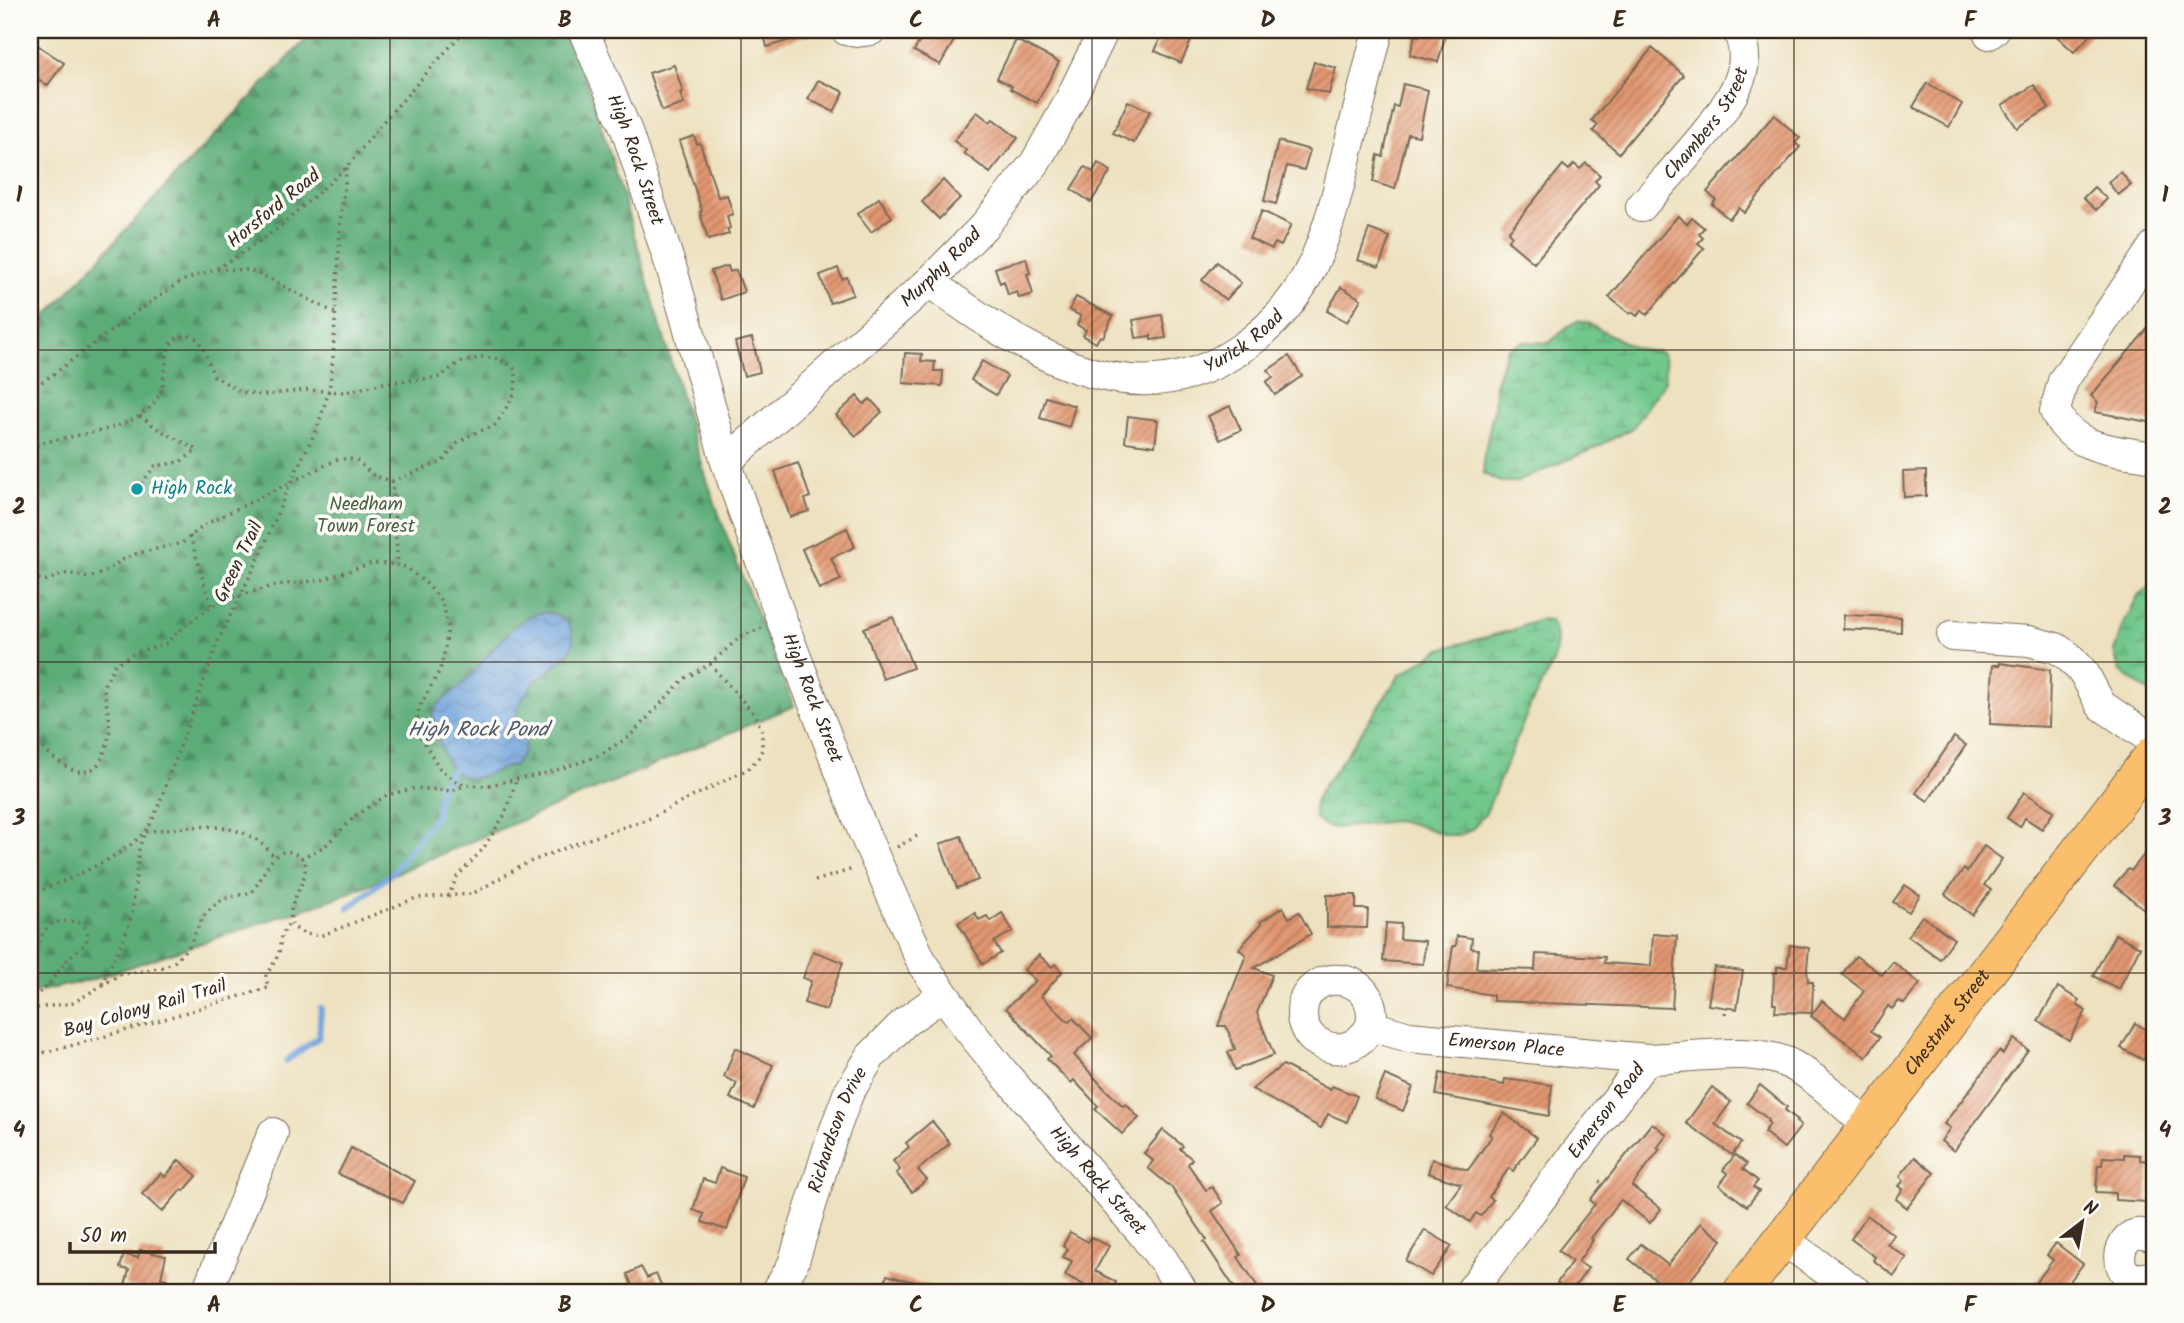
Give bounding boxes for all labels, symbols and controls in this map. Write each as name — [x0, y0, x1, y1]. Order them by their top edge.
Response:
text: A — [207, 3, 221, 39]
text: B — [558, 3, 572, 39]
text: C — [909, 3, 923, 39]
text: D — [1260, 3, 1276, 39]
text: E — [1613, 3, 1627, 39]
text: F — [1964, 3, 1978, 39]
street label: Chambers Street — [1656, 63, 1758, 187]
street label: High Rock Street — [598, 90, 672, 230]
street label: Horsford Road — [221, 161, 328, 256]
text: 1 — [16, 178, 23, 214]
text: 1 — [2162, 178, 2169, 214]
street label: Murphy Road — [894, 221, 990, 315]
street label: Yurick Road — [1199, 303, 1292, 382]
place label: High Rock — [151, 474, 232, 504]
marker: High Rock — [129, 481, 145, 497]
text: 2 — [12, 490, 26, 526]
park label: Needham Town Forest — [317, 490, 416, 542]
text: 2 — [2158, 490, 2172, 526]
street label: Green Trail — [206, 516, 272, 608]
street label: High Rock Street — [773, 629, 851, 768]
water label: High Rock Pond — [408, 714, 553, 747]
text: 3 — [12, 801, 26, 837]
text: 3 — [2158, 801, 2172, 837]
street label: Chestnut Street — [1897, 963, 1999, 1083]
street label: Bay Colony Rail Trail — [60, 971, 231, 1047]
street label: Emerson Place — [1447, 1026, 1566, 1066]
street label: Emerson Road — [1561, 1057, 1654, 1166]
street label: Richardson Drive — [801, 1061, 876, 1197]
text: 4 — [13, 1113, 26, 1149]
text: 4 — [2159, 1113, 2172, 1149]
street label: High Rock Street — [1041, 1119, 1154, 1243]
north arrow — [2048, 1186, 2118, 1256]
text: N — [2077, 1193, 2103, 1225]
scale bar — [70, 1211, 215, 1255]
text: 50 m — [80, 1220, 127, 1253]
text: A — [207, 1288, 221, 1323]
text: B — [558, 1288, 572, 1323]
text: C — [909, 1288, 923, 1323]
text: D — [1260, 1288, 1276, 1323]
text: E — [1613, 1288, 1627, 1323]
text: F — [1964, 1288, 1978, 1323]

